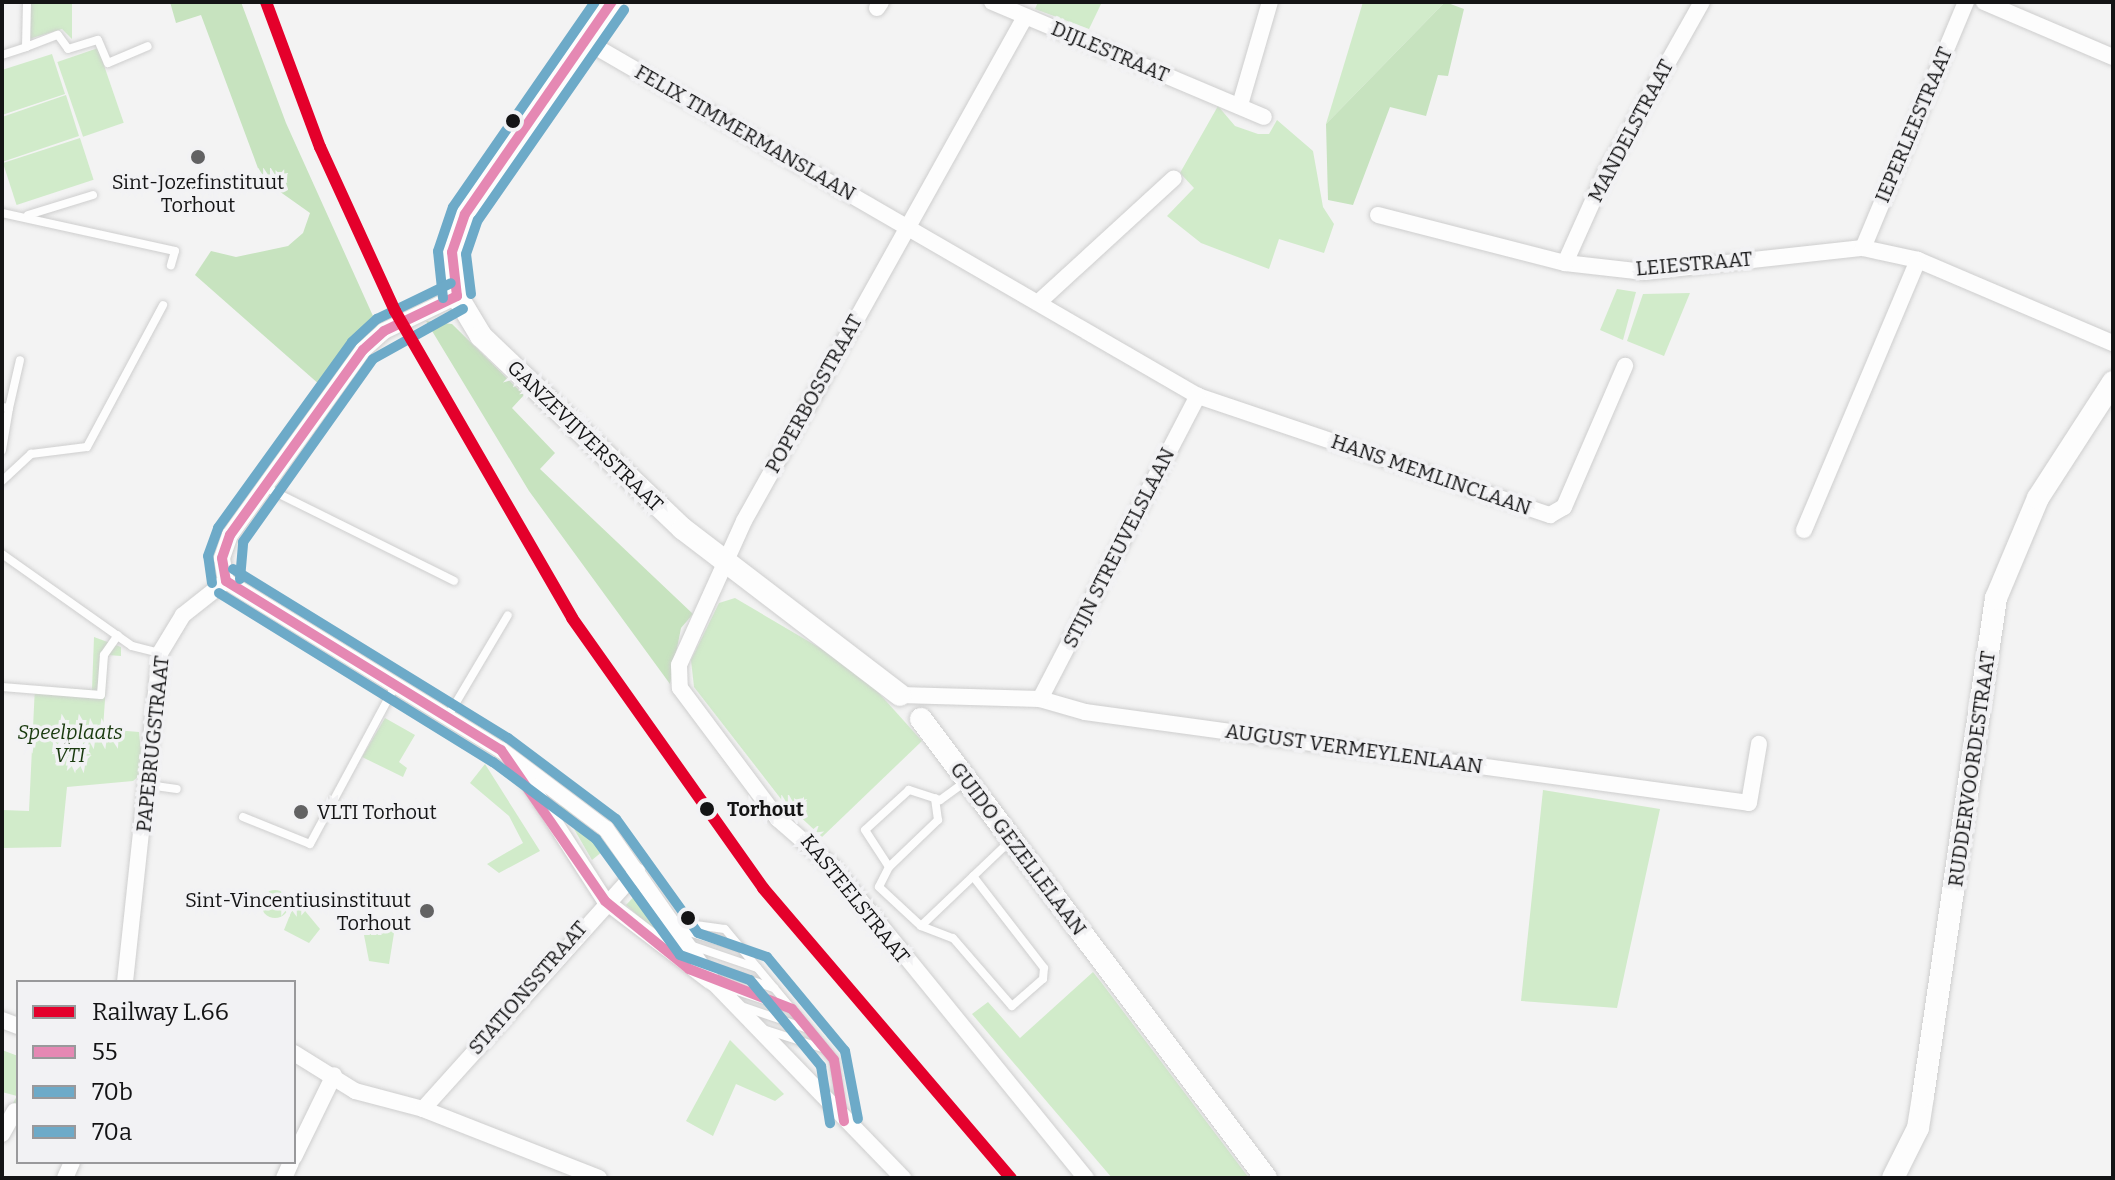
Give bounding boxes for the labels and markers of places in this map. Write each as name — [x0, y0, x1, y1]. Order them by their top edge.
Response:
unlabelled marker — [505, 113, 521, 129]
marker: Sint-Jozefinstituut Torhout — [189, 148, 207, 166]
place label: Sint-Jozefinstituut Torhout — [112, 170, 284, 217]
marker: Torhout — [694, 796, 720, 822]
place label: Torhout — [727, 797, 804, 821]
place label: VLTI Torhout — [317, 800, 437, 824]
marker: VLTI Torhout — [292, 803, 310, 821]
place label: Sint-Vincentiusinstituut Torhout — [185, 888, 411, 935]
marker: Sint-Vincentiusinstituut Torhout — [418, 902, 436, 920]
unlabelled marker — [680, 910, 696, 926]

